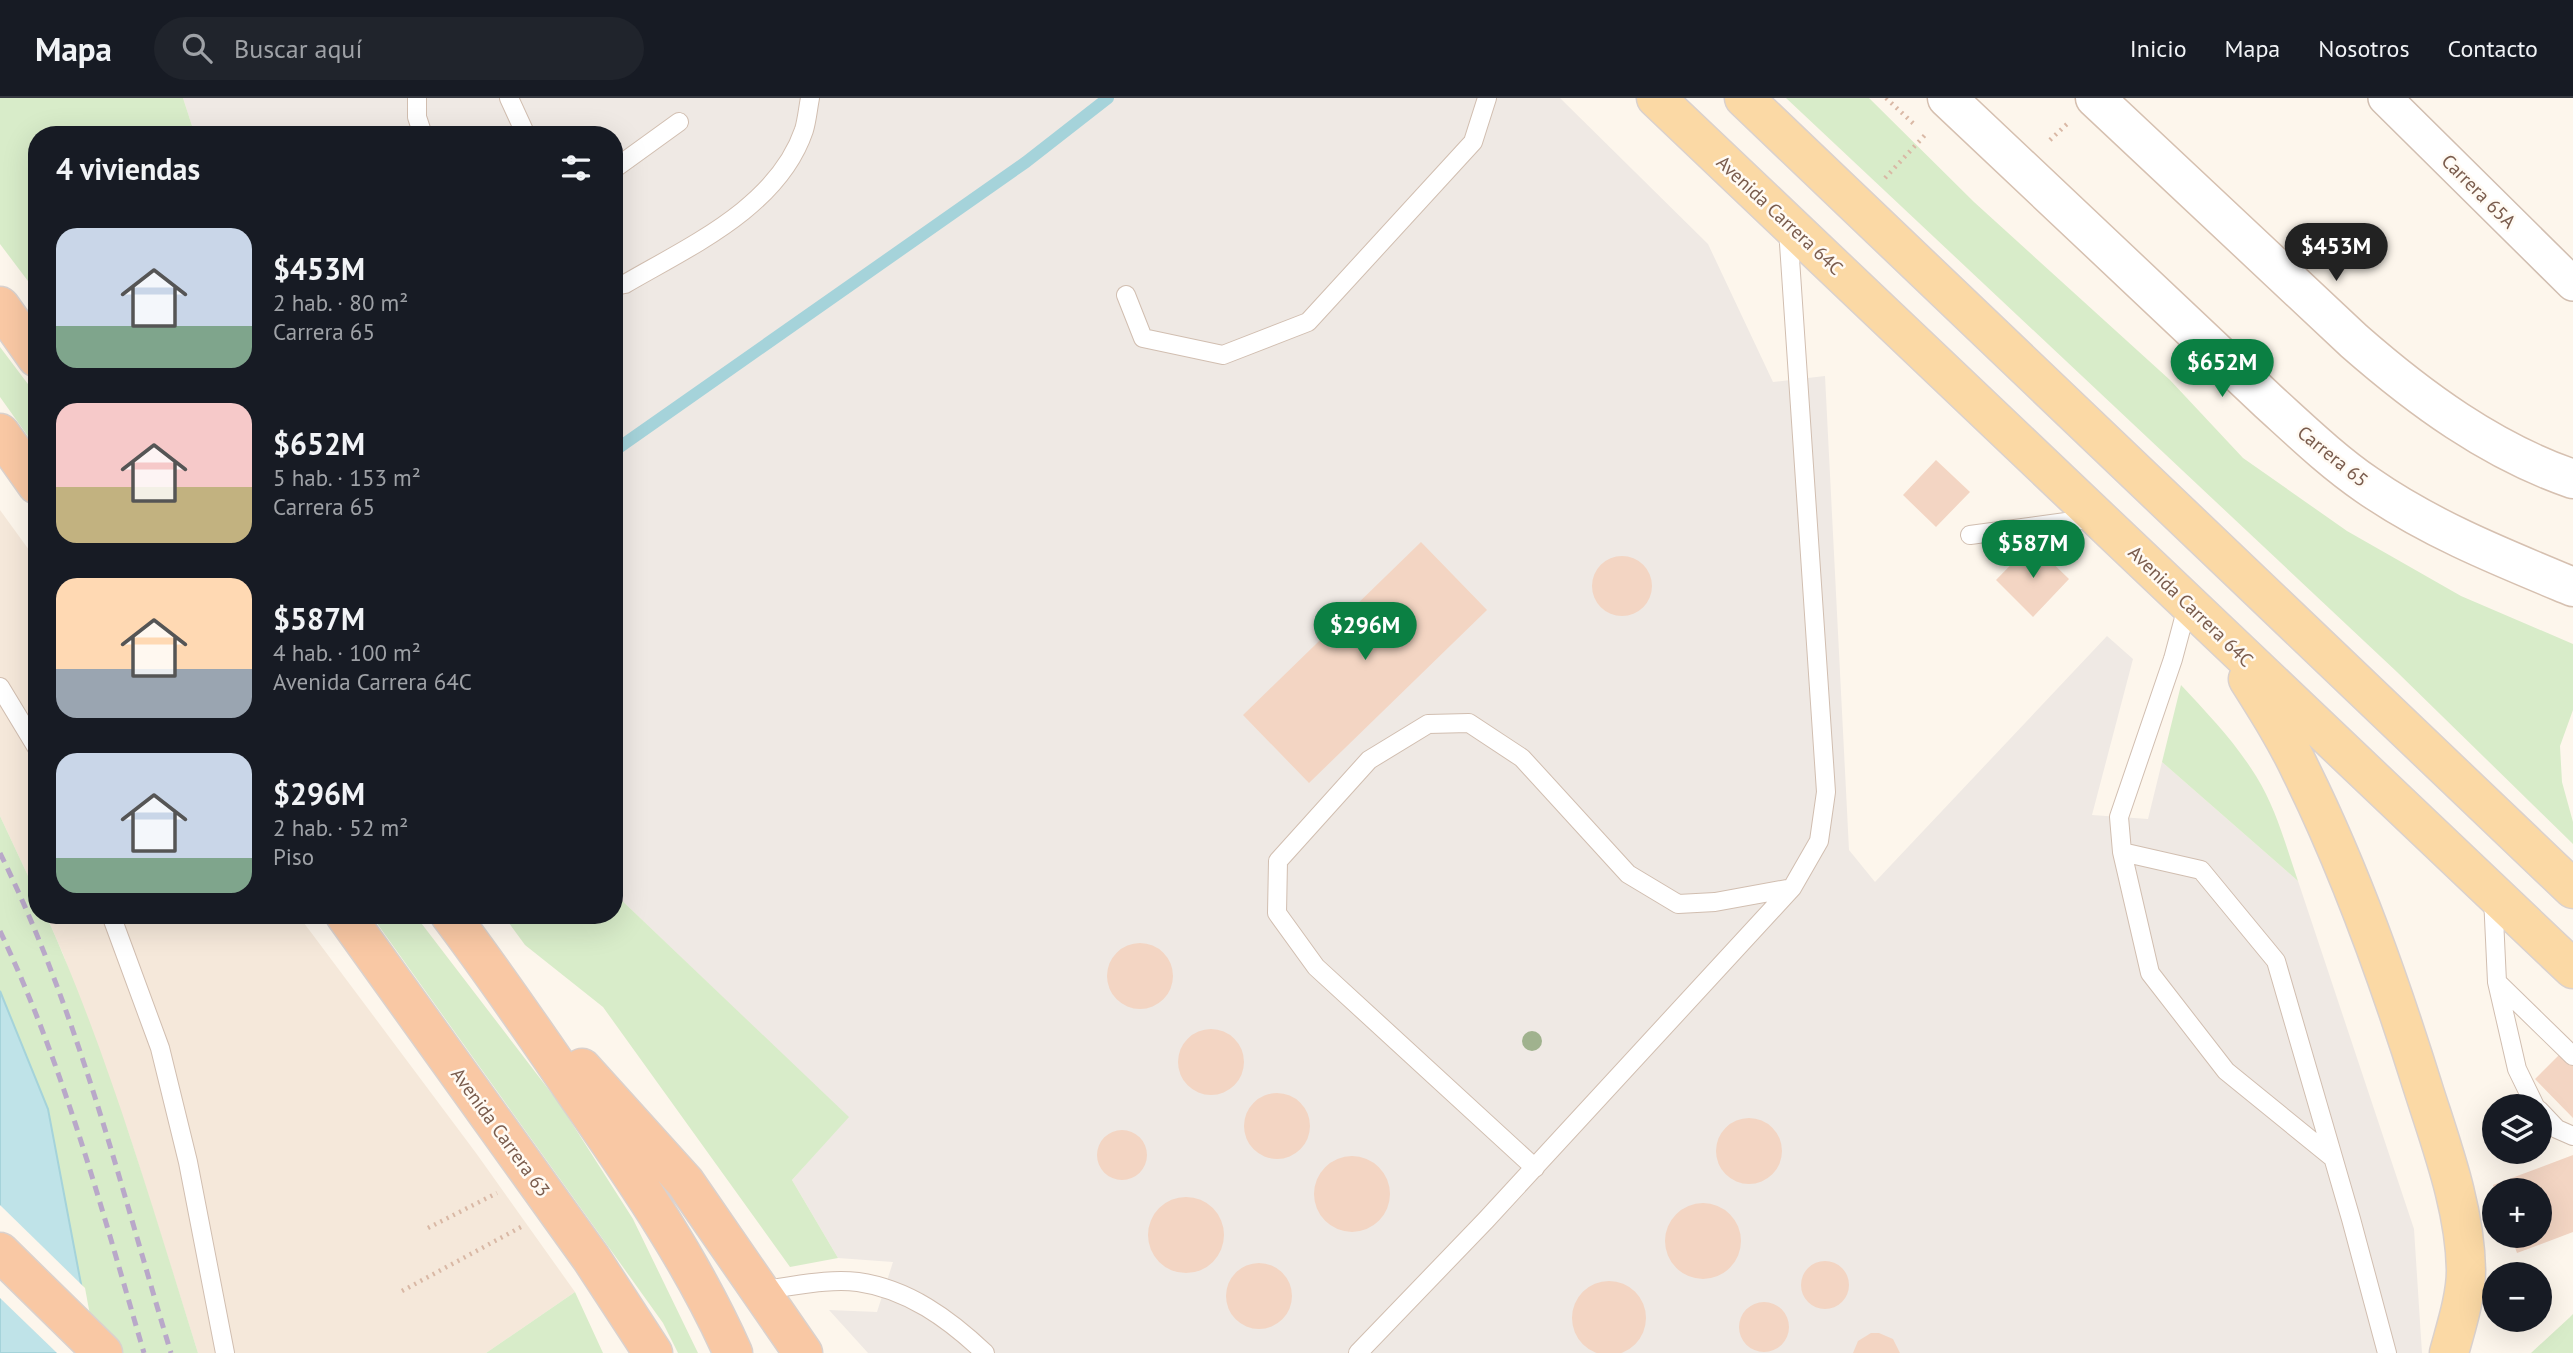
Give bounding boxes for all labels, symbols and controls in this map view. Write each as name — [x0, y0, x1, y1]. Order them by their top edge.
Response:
search box — [154, 17, 644, 80]
text: Mapa — [35, 27, 112, 70]
icon: search — [178, 29, 216, 67]
text: Buscar aquí — [234, 32, 362, 65]
text: Inicio — [2130, 33, 2187, 64]
text: Mapa — [2225, 33, 2280, 64]
text: Nosotros — [2318, 33, 2410, 64]
text: Contacto — [2448, 33, 2538, 64]
text: 4 viviendas — [56, 149, 200, 188]
icon: filters — [557, 149, 595, 187]
street label: Carrera 65A — [2437, 149, 2521, 233]
street label: Avenida Carrera 64C — [1712, 150, 1848, 280]
pin: $453M — [2287, 223, 2385, 283]
text: $453M — [2301, 231, 2371, 260]
text: $453M — [273, 249, 365, 288]
icon: home — [112, 256, 196, 340]
text: 2 hab. · 80 m² — [273, 288, 408, 317]
text: Carrera 65 — [273, 317, 375, 346]
pin: $652M — [2173, 340, 2271, 399]
text: $652M — [2187, 347, 2257, 376]
street label: Carrera 65 — [2293, 420, 2373, 492]
text: $652M — [273, 424, 365, 463]
icon: home — [112, 431, 196, 515]
text: 5 hab. · 153 m² — [273, 463, 421, 492]
text: Carrera 65 — [273, 492, 375, 521]
pin: $587M — [1984, 520, 2082, 580]
text: $587M — [1998, 528, 2068, 557]
street label: Avenida Carrera 64C — [2124, 540, 2259, 672]
text: $587M — [273, 599, 365, 638]
pin: $296M — [1316, 602, 1414, 662]
icon: home — [112, 606, 196, 690]
text: $296M — [1330, 610, 1400, 639]
text: 4 hab. · 100 m² — [273, 638, 421, 667]
text: Avenida Carrera 64C — [273, 667, 472, 696]
text: $296M — [273, 774, 365, 813]
icon: home — [112, 781, 196, 865]
text: 2 hab. · 52 m² — [273, 813, 408, 842]
text: Piso — [273, 842, 314, 871]
street label: Avenida Carrera 63 — [446, 1063, 556, 1201]
map controls — [2482, 1094, 2552, 1332]
button: layers — [2482, 1094, 2552, 1164]
button: + — [2482, 1178, 2552, 1248]
button: − — [2482, 1262, 2552, 1332]

